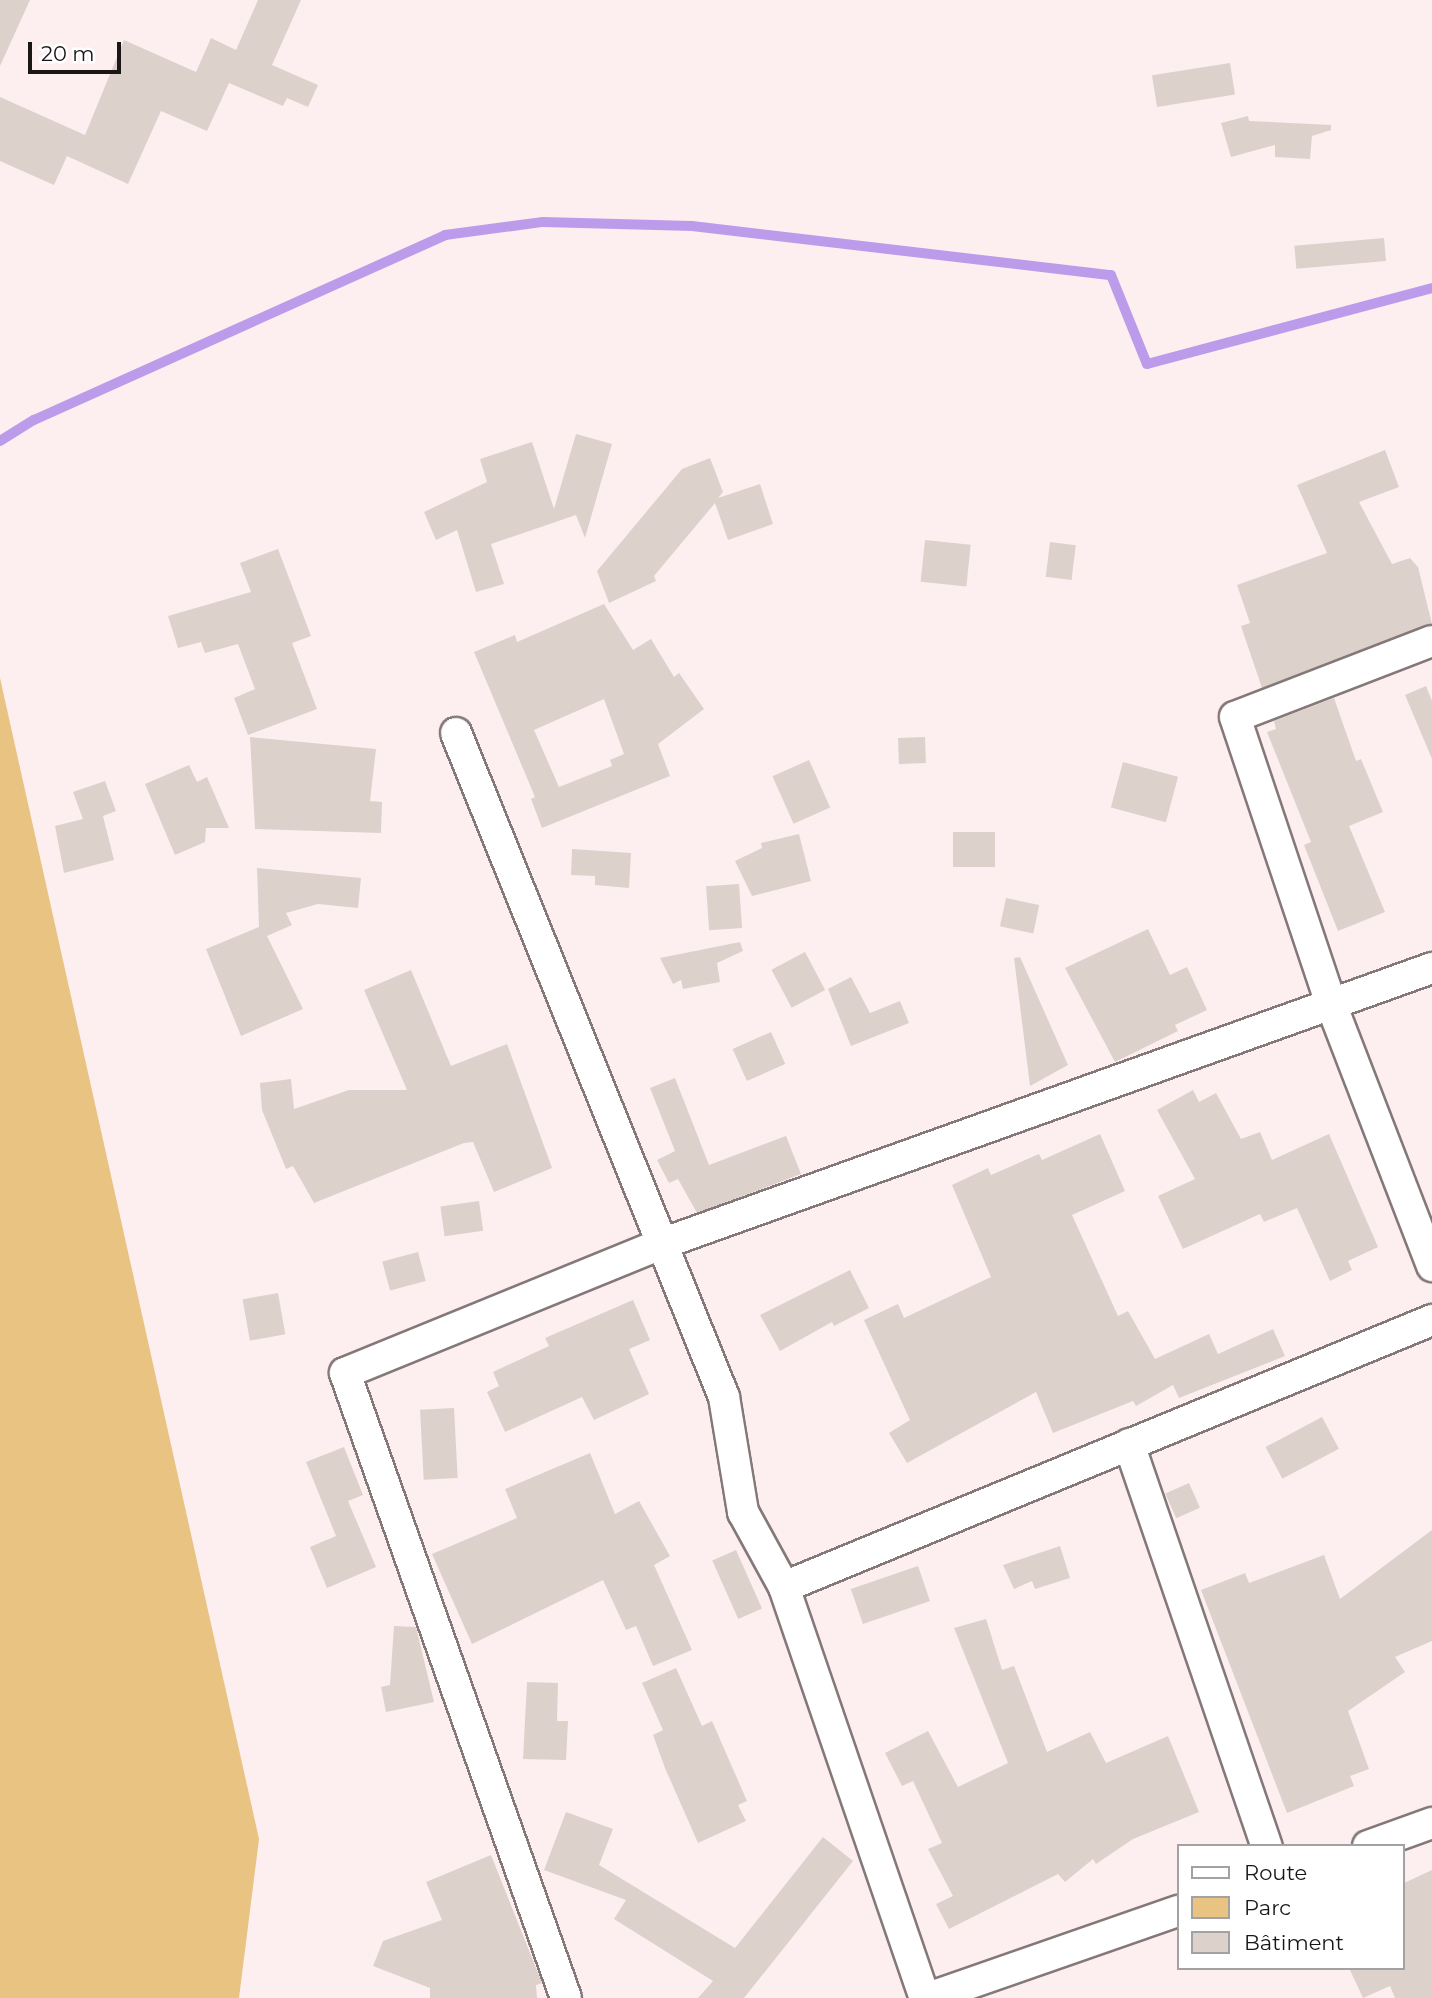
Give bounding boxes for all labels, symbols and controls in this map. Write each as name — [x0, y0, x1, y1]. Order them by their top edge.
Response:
scale bar — [32, 28, 124, 72]
text: 20 m — [41, 41, 95, 66]
legend — [1176, 1844, 1404, 1970]
text: Route — [1244, 1860, 1307, 1885]
text: Parc — [1244, 1895, 1291, 1920]
text: Bâtiment — [1244, 1930, 1344, 1955]

